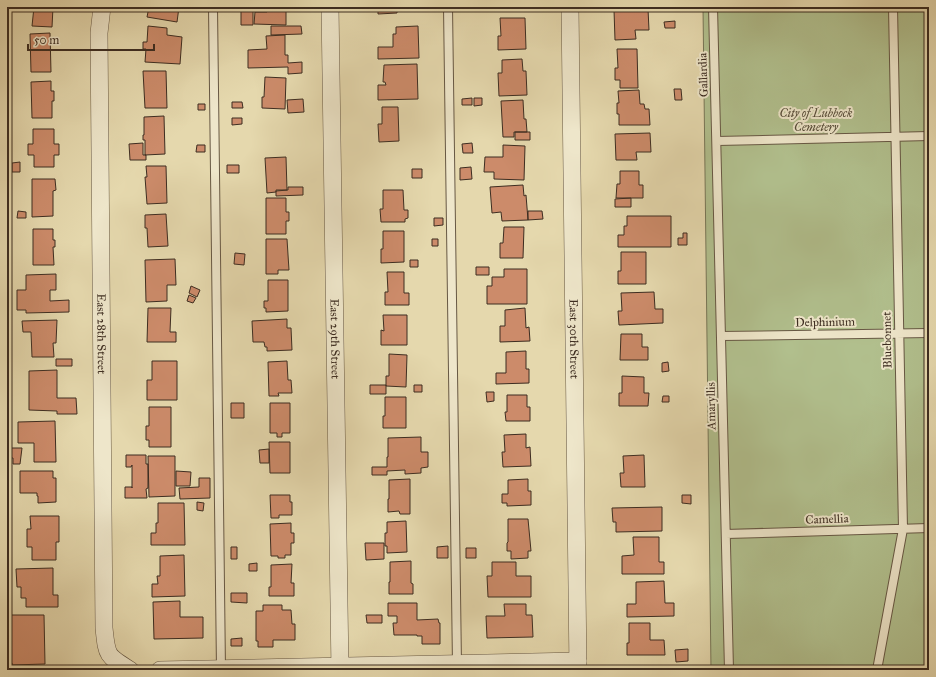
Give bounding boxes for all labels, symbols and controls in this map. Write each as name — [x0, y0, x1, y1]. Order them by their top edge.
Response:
scale bar — [28, 26, 154, 52]
text: 50 m — [34, 33, 59, 47]
street label: Gallardia — [695, 52, 711, 97]
park label: City of Lubbock Cemetery — [780, 106, 853, 134]
street label: East 28th Street — [94, 293, 109, 375]
street label: East 29th Street — [327, 299, 343, 380]
street label: East 30th Street — [567, 299, 581, 380]
street label: Bluebonnet — [879, 311, 894, 368]
street label: Delphinium — [795, 314, 855, 330]
street label: Amaryllis — [704, 382, 718, 431]
street label: Camellia — [805, 511, 850, 527]

